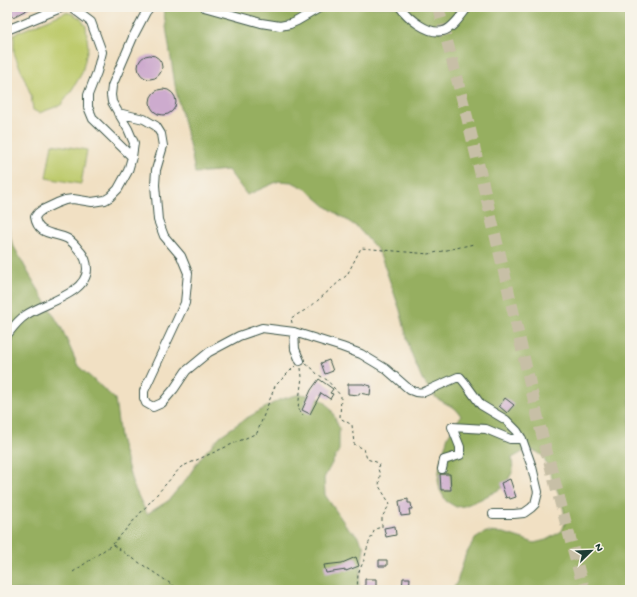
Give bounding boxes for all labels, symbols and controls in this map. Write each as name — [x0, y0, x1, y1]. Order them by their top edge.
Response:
north arrow — [571, 531, 611, 571]
text: N — [591, 542, 605, 554]

